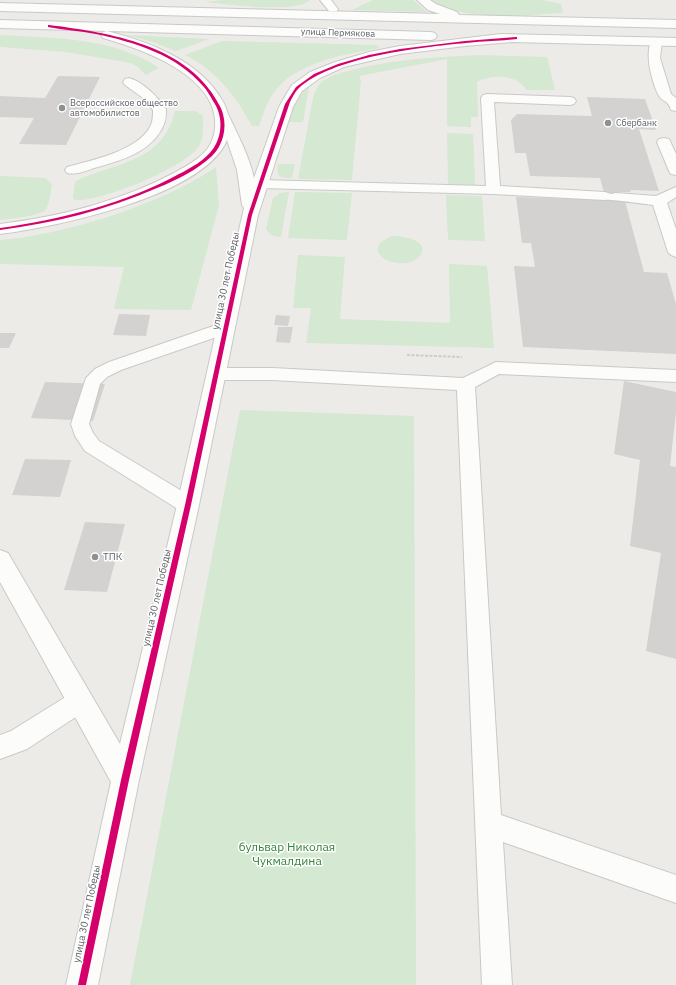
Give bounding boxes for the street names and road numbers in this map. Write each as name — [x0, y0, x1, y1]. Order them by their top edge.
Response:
street label: улица Пермякова — [301, 26, 375, 40]
street label: улица 30 лет Победы — [210, 231, 242, 331]
street label: улица 30 лет Победы — [140, 548, 174, 648]
street label: улица 30 лет Победы — [71, 864, 103, 964]

